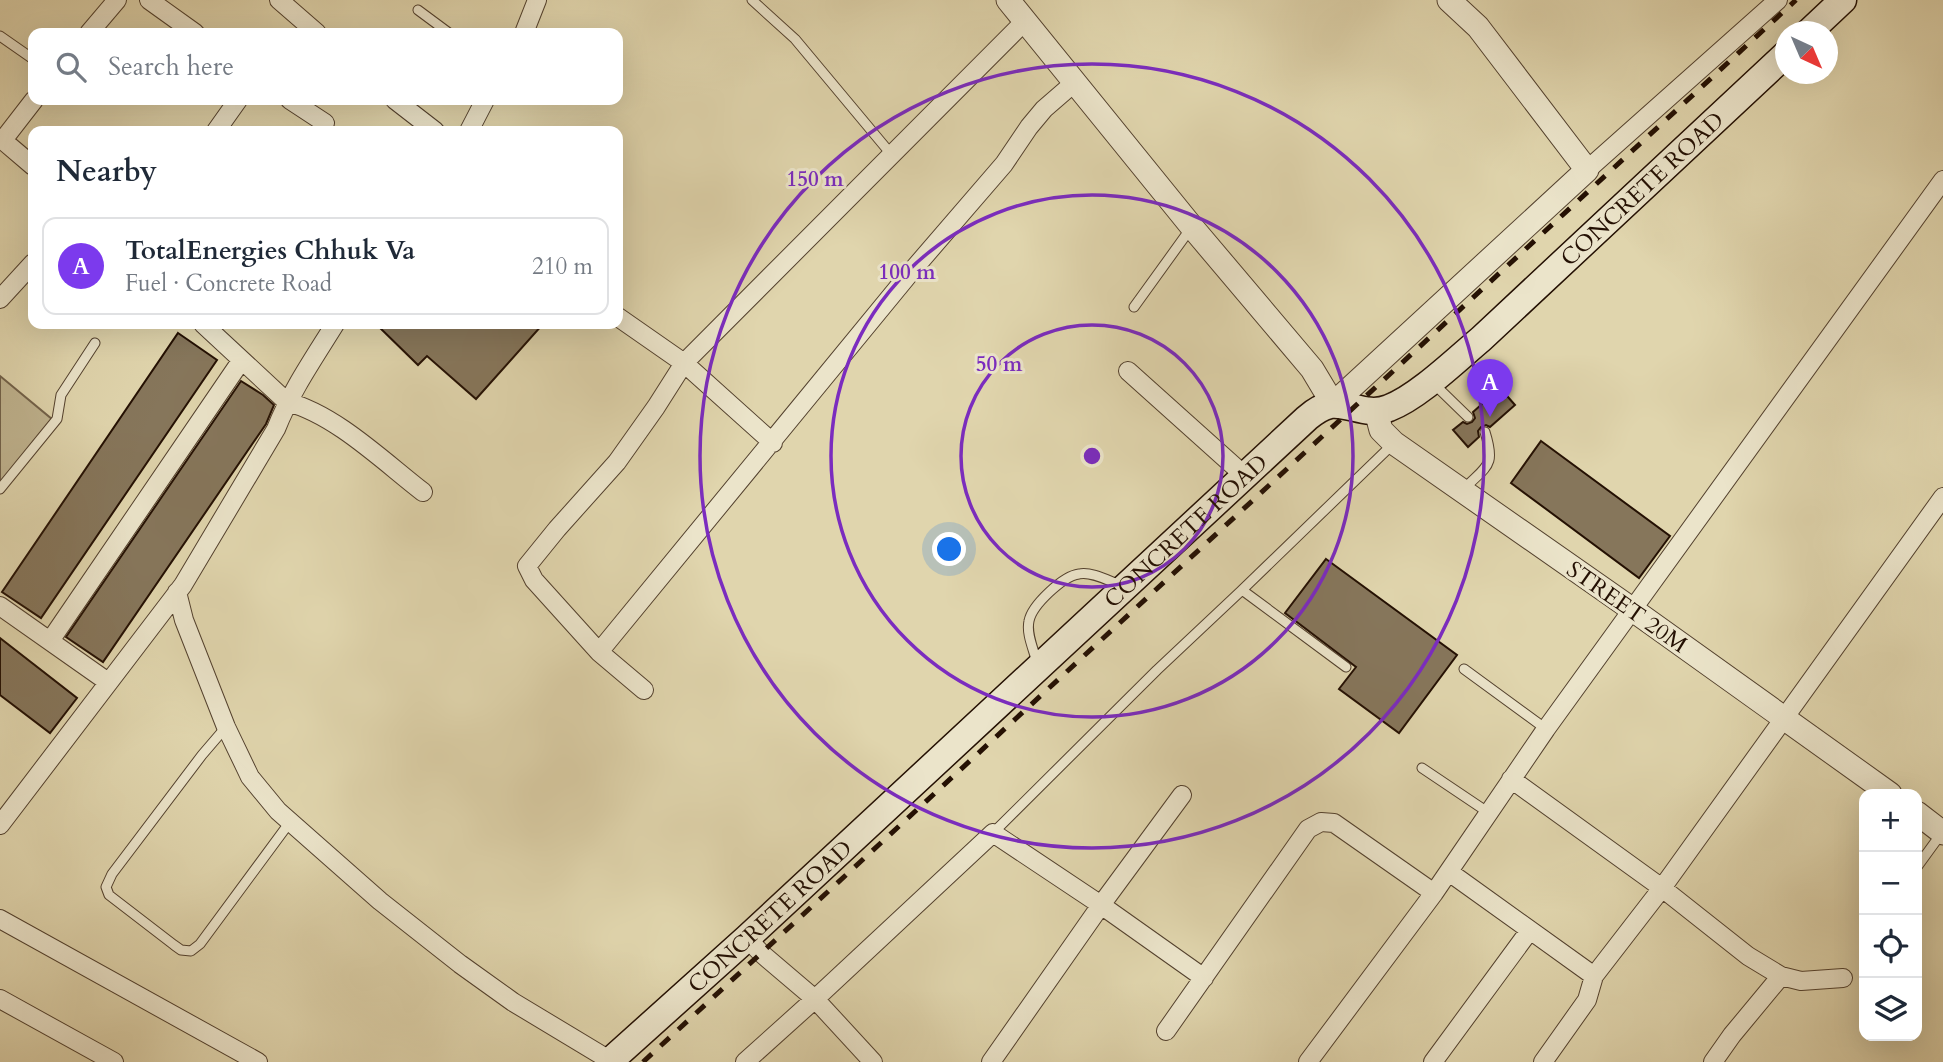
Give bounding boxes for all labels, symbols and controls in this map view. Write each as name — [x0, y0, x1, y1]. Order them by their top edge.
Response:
north arrow — [1775, 21, 1838, 84]
search box — [28, 28, 623, 105]
icon: search — [52, 48, 90, 86]
text: Search here — [108, 49, 234, 84]
street label: CONCRETE ROAD — [1553, 105, 1730, 273]
text: Nearby — [56, 151, 157, 192]
text: 150 m — [786, 165, 844, 194]
text: TotalEnergies Chhuk Va — [125, 233, 415, 268]
text: A — [72, 251, 90, 282]
text: 210 m — [532, 251, 593, 282]
text: 100 m — [878, 258, 936, 287]
text: Fuel · Concrete Road — [125, 268, 332, 299]
text: 50 m — [976, 350, 1023, 379]
pin: A — [1467, 359, 1513, 417]
centre of rings — [1080, 444, 1104, 468]
street label: CONCRETE ROAD — [1097, 447, 1274, 615]
your location — [932, 532, 966, 566]
street label: STREET 20M — [1560, 554, 1694, 660]
map controls — [1859, 789, 1922, 1041]
button: + — [1859, 789, 1922, 852]
street label: CONCRETE ROAD — [681, 833, 859, 1000]
button: − — [1859, 852, 1922, 915]
button: locate — [1859, 915, 1922, 978]
button: layers — [1859, 978, 1922, 1041]

